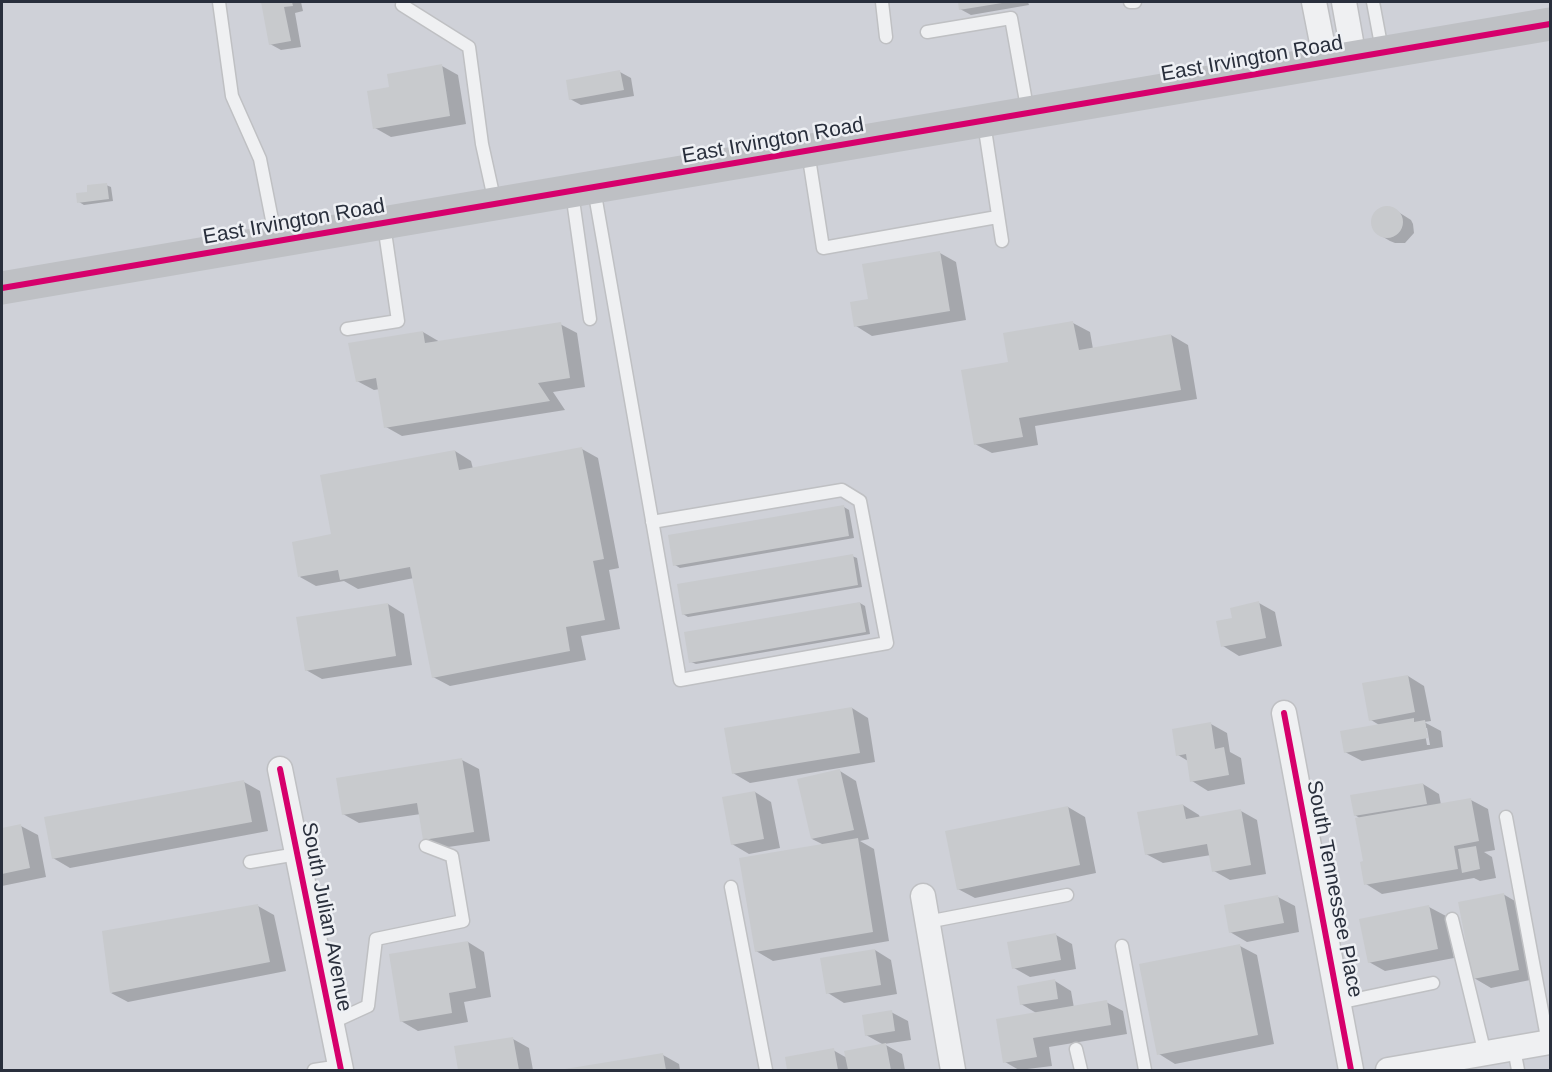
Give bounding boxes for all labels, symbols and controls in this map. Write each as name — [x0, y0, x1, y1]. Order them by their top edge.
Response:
street label: East Irvington Road — [1159, 31, 1345, 87]
street label: East Irvington Road — [680, 113, 866, 169]
street label: East Irvington Road — [201, 194, 387, 250]
street label: South Tennessee Place — [1301, 778, 1367, 1000]
street label: South Julian Avenue — [295, 820, 357, 1014]

